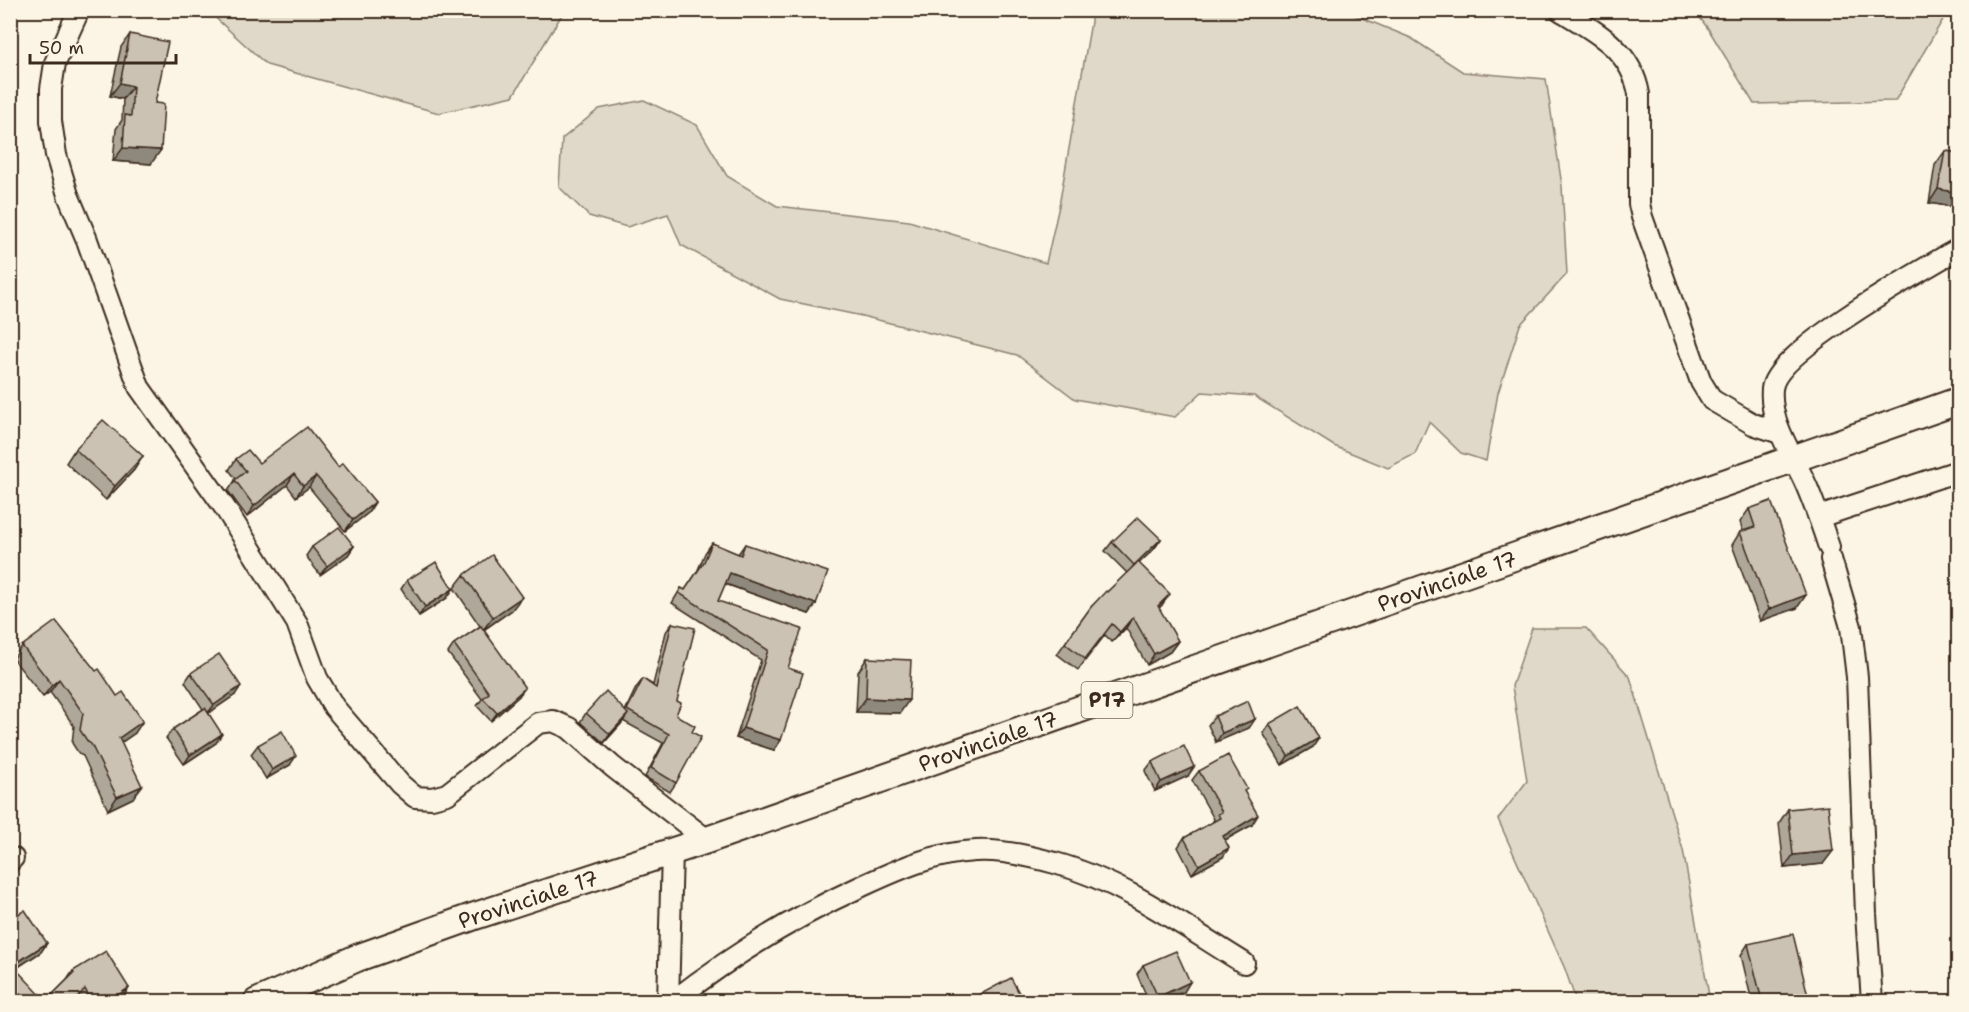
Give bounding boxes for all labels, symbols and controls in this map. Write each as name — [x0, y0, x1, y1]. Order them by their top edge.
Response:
scale bar — [30, 27, 176, 65]
text: 50 m — [39, 36, 84, 60]
street label: Provinciale 17 — [1374, 544, 1521, 619]
road number: P17 — [1082, 682, 1132, 718]
street label: Provinciale 17 — [915, 704, 1062, 779]
street label: Provinciale 17 — [454, 863, 602, 936]

